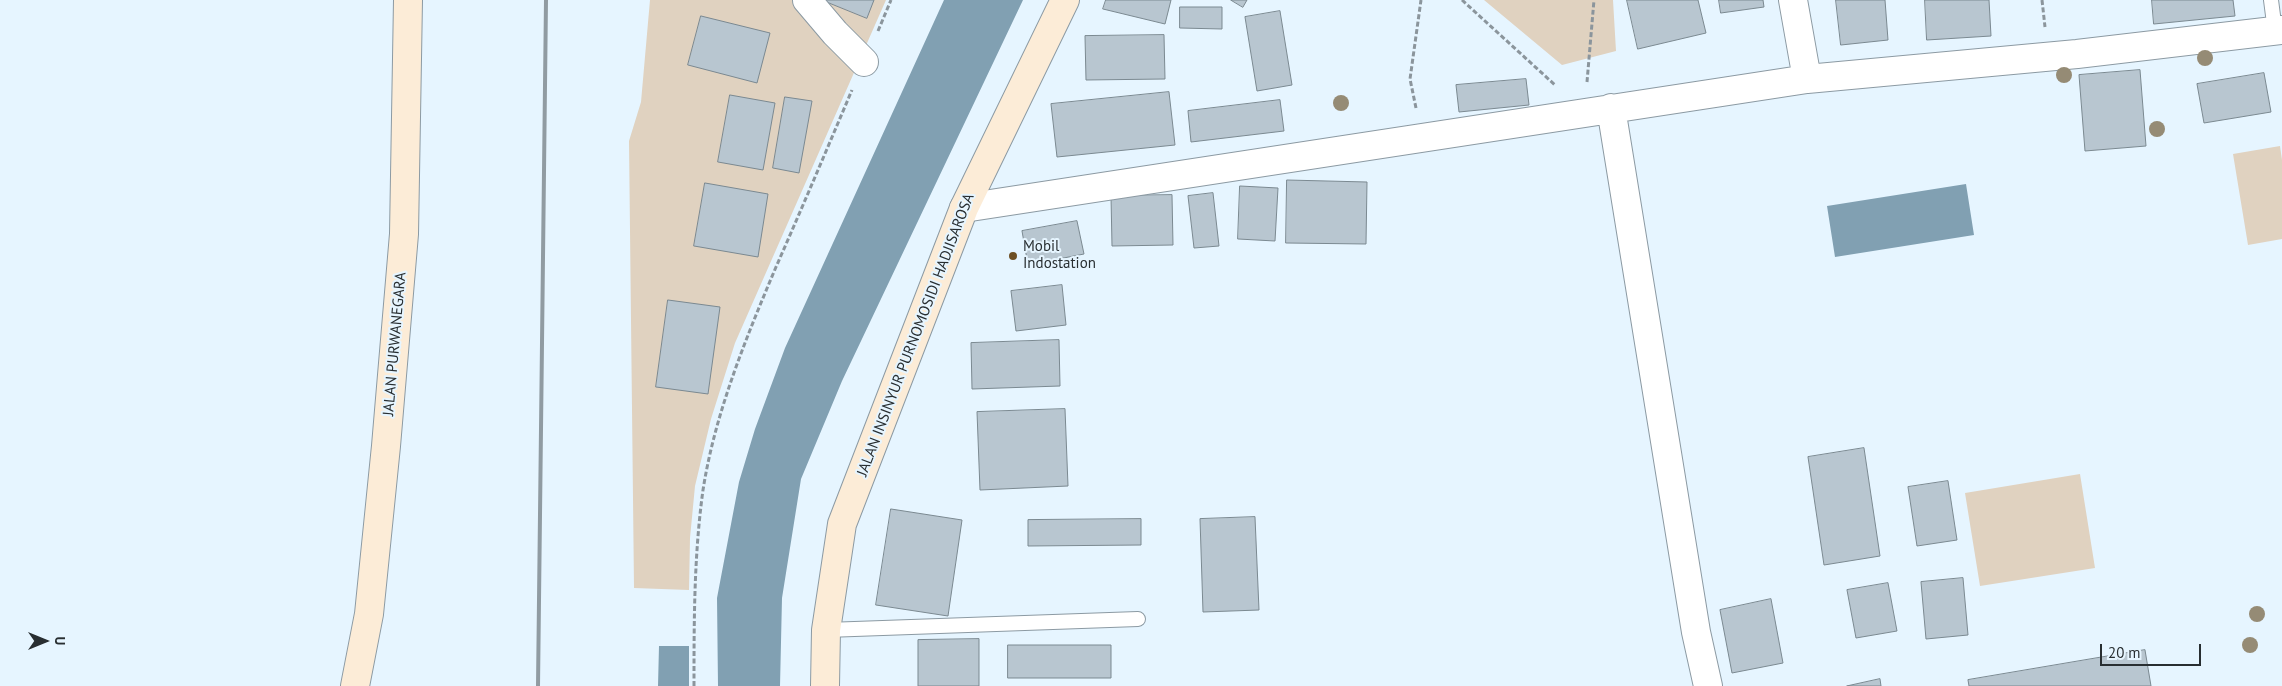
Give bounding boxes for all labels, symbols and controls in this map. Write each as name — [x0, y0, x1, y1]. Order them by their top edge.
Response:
street label: JALAN INSINYUR PURNOMOSIDI HADJISAROSA — [854, 191, 978, 479]
place label: Mobil Indostation — [1023, 238, 1096, 273]
marker: Mobil Indostation — [1007, 250, 1019, 262]
street label: JALAN PURWANEGARA — [380, 271, 410, 417]
north arrow — [20, 616, 70, 666]
scale bar — [2102, 634, 2203, 666]
text: U — [51, 637, 69, 645]
text: 20 m — [2108, 643, 2141, 662]

